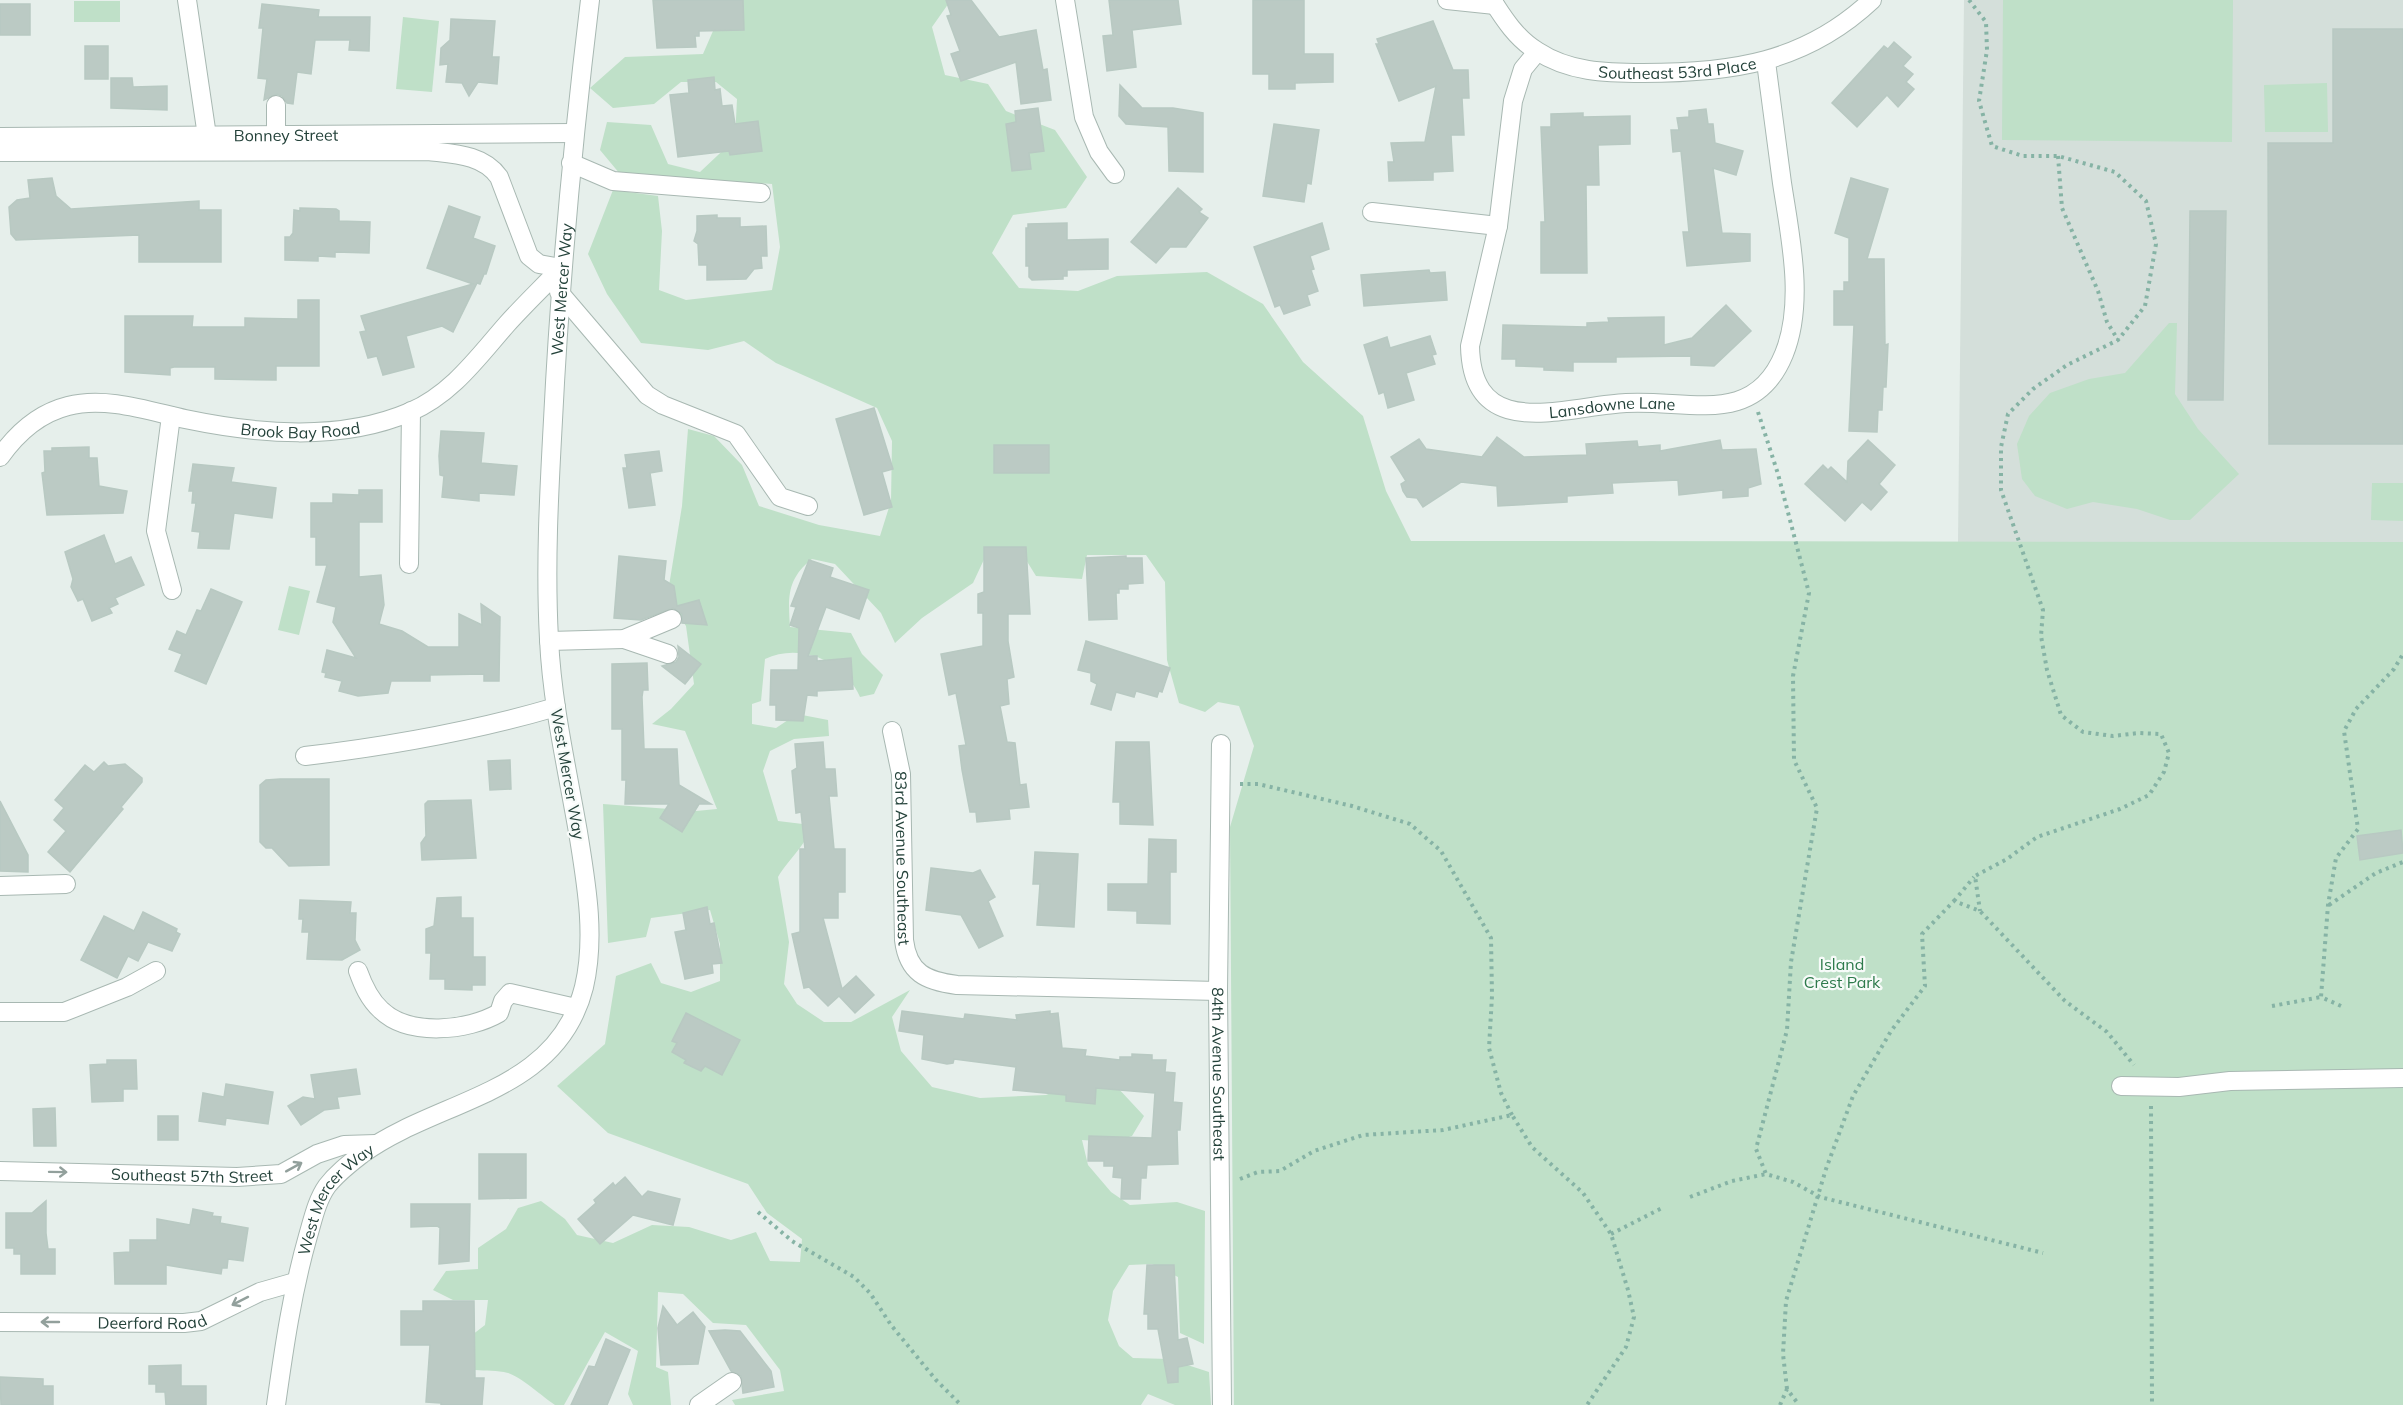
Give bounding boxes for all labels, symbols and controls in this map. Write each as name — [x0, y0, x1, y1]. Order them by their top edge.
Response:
street label: Southeast 53rd Place — [1597, 53, 1758, 83]
street label: Bonney Street — [234, 125, 339, 145]
street label: West Mercer Way — [547, 222, 577, 356]
street label: Lansdowne Lane — [1548, 393, 1676, 422]
street label: Brook Bay Road — [239, 417, 362, 442]
street label: West Mercer Way — [547, 707, 589, 842]
street label: 83rd Avenue Southeast — [891, 771, 915, 947]
park label: Island Crest Park — [1804, 954, 1881, 992]
street label: 84th Avenue Southeast — [1208, 987, 1230, 1161]
street label: West Mercer Way — [293, 1139, 378, 1257]
one-way arrow — [285, 1161, 302, 1173]
street label: Southeast 57th Street — [111, 1164, 274, 1187]
one-way arrow — [48, 1167, 68, 1178]
one-way arrow — [231, 1296, 249, 1307]
street label: Deerford Road — [98, 1310, 210, 1333]
one-way arrow — [40, 1316, 60, 1328]

